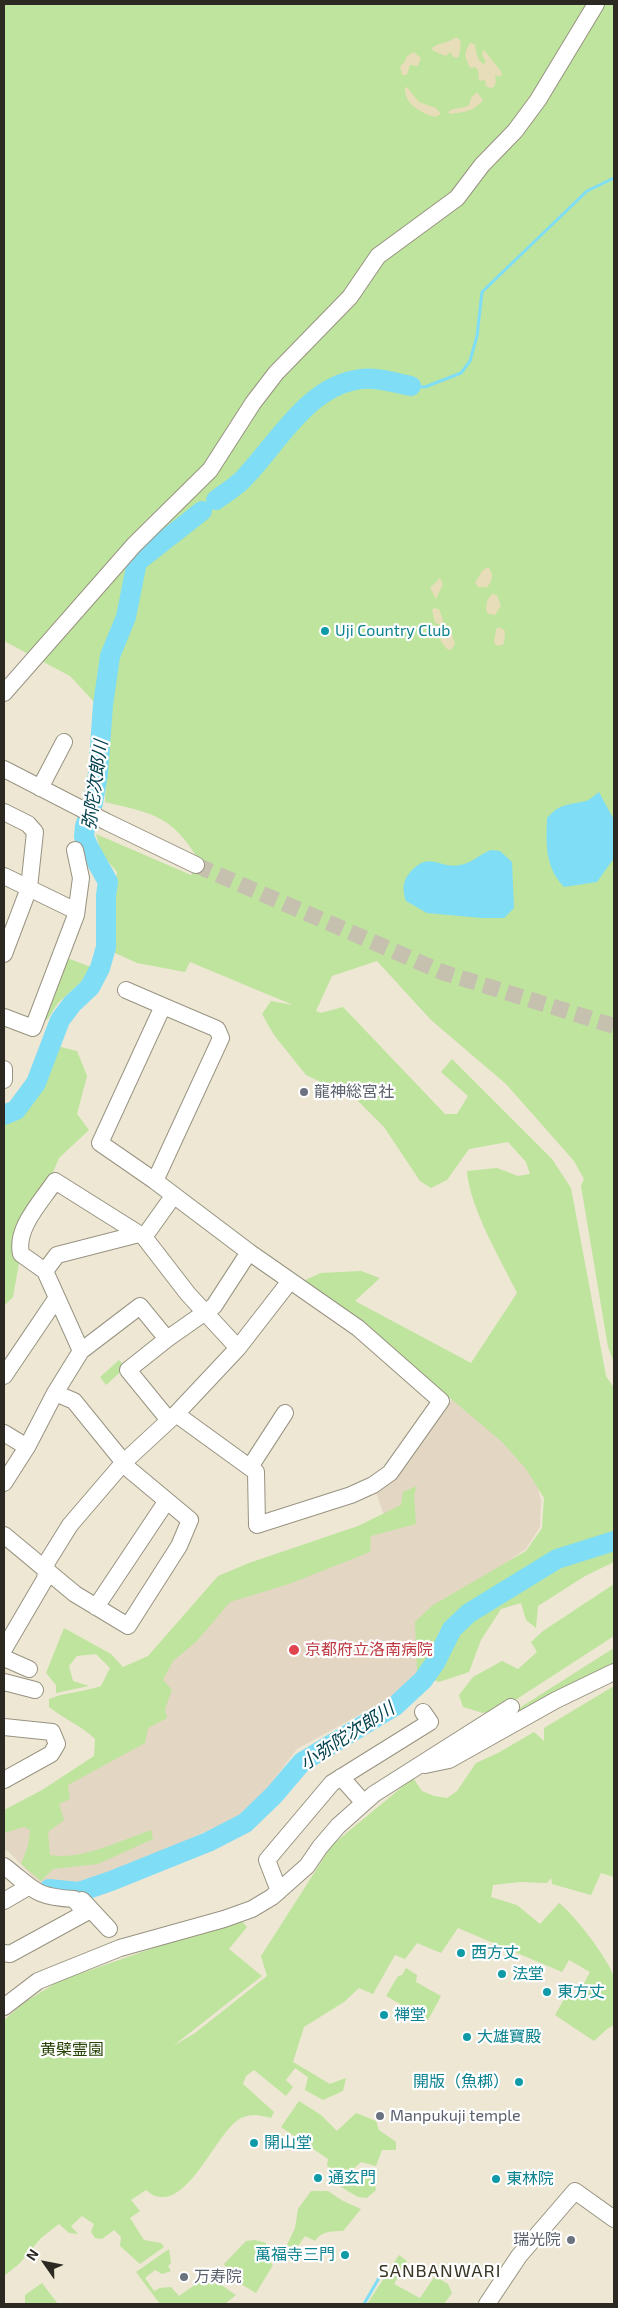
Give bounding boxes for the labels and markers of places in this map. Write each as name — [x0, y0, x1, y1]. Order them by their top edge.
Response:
place label: Uji Country Club — [335, 621, 450, 641]
marker: Uji Country Club — [319, 625, 331, 637]
place label: 龍神総宮社 — [314, 1082, 394, 1102]
marker: 龍神総宮社 — [298, 1086, 310, 1098]
place label: 京都府立洛南病院 — [305, 1640, 433, 1660]
marker: 京都府立洛南病院 — [287, 1643, 301, 1657]
place label: 西方丈 — [471, 1943, 519, 1963]
marker: 西方丈 — [455, 1947, 467, 1959]
place label: 法堂 — [512, 1964, 544, 1984]
marker: 法堂 — [496, 1968, 508, 1980]
place label: 東方丈 — [557, 1982, 605, 2002]
marker: 東方丈 — [541, 1986, 553, 1998]
place label: 禅堂 — [394, 2005, 426, 2025]
marker: 禅堂 — [378, 2009, 390, 2021]
place label: 大雄寶殿 — [477, 2027, 541, 2047]
marker: 大雄寶殿 — [461, 2031, 473, 2043]
place label: 開版（魚梆） — [413, 2072, 509, 2092]
marker: 開版（魚梆） — [513, 2076, 525, 2088]
place label: Manpukuji temple — [390, 2106, 521, 2126]
marker: Manpukuji temple — [374, 2110, 386, 2122]
place label: 開山堂 — [264, 2133, 312, 2153]
marker: 開山堂 — [248, 2137, 260, 2149]
place label: 通玄門 — [328, 2168, 376, 2188]
place label: 東林院 — [506, 2169, 554, 2189]
marker: 通玄門 — [312, 2172, 324, 2184]
marker: 東林院 — [490, 2173, 502, 2185]
place label: 瑞光院 — [513, 2230, 561, 2250]
marker: 瑞光院 — [565, 2234, 577, 2246]
place label: 萬福寺三門 — [255, 2245, 335, 2265]
marker: 萬福寺三門 — [339, 2249, 351, 2261]
place label: 万寿院 — [194, 2267, 242, 2287]
marker: 万寿院 — [178, 2271, 190, 2283]

